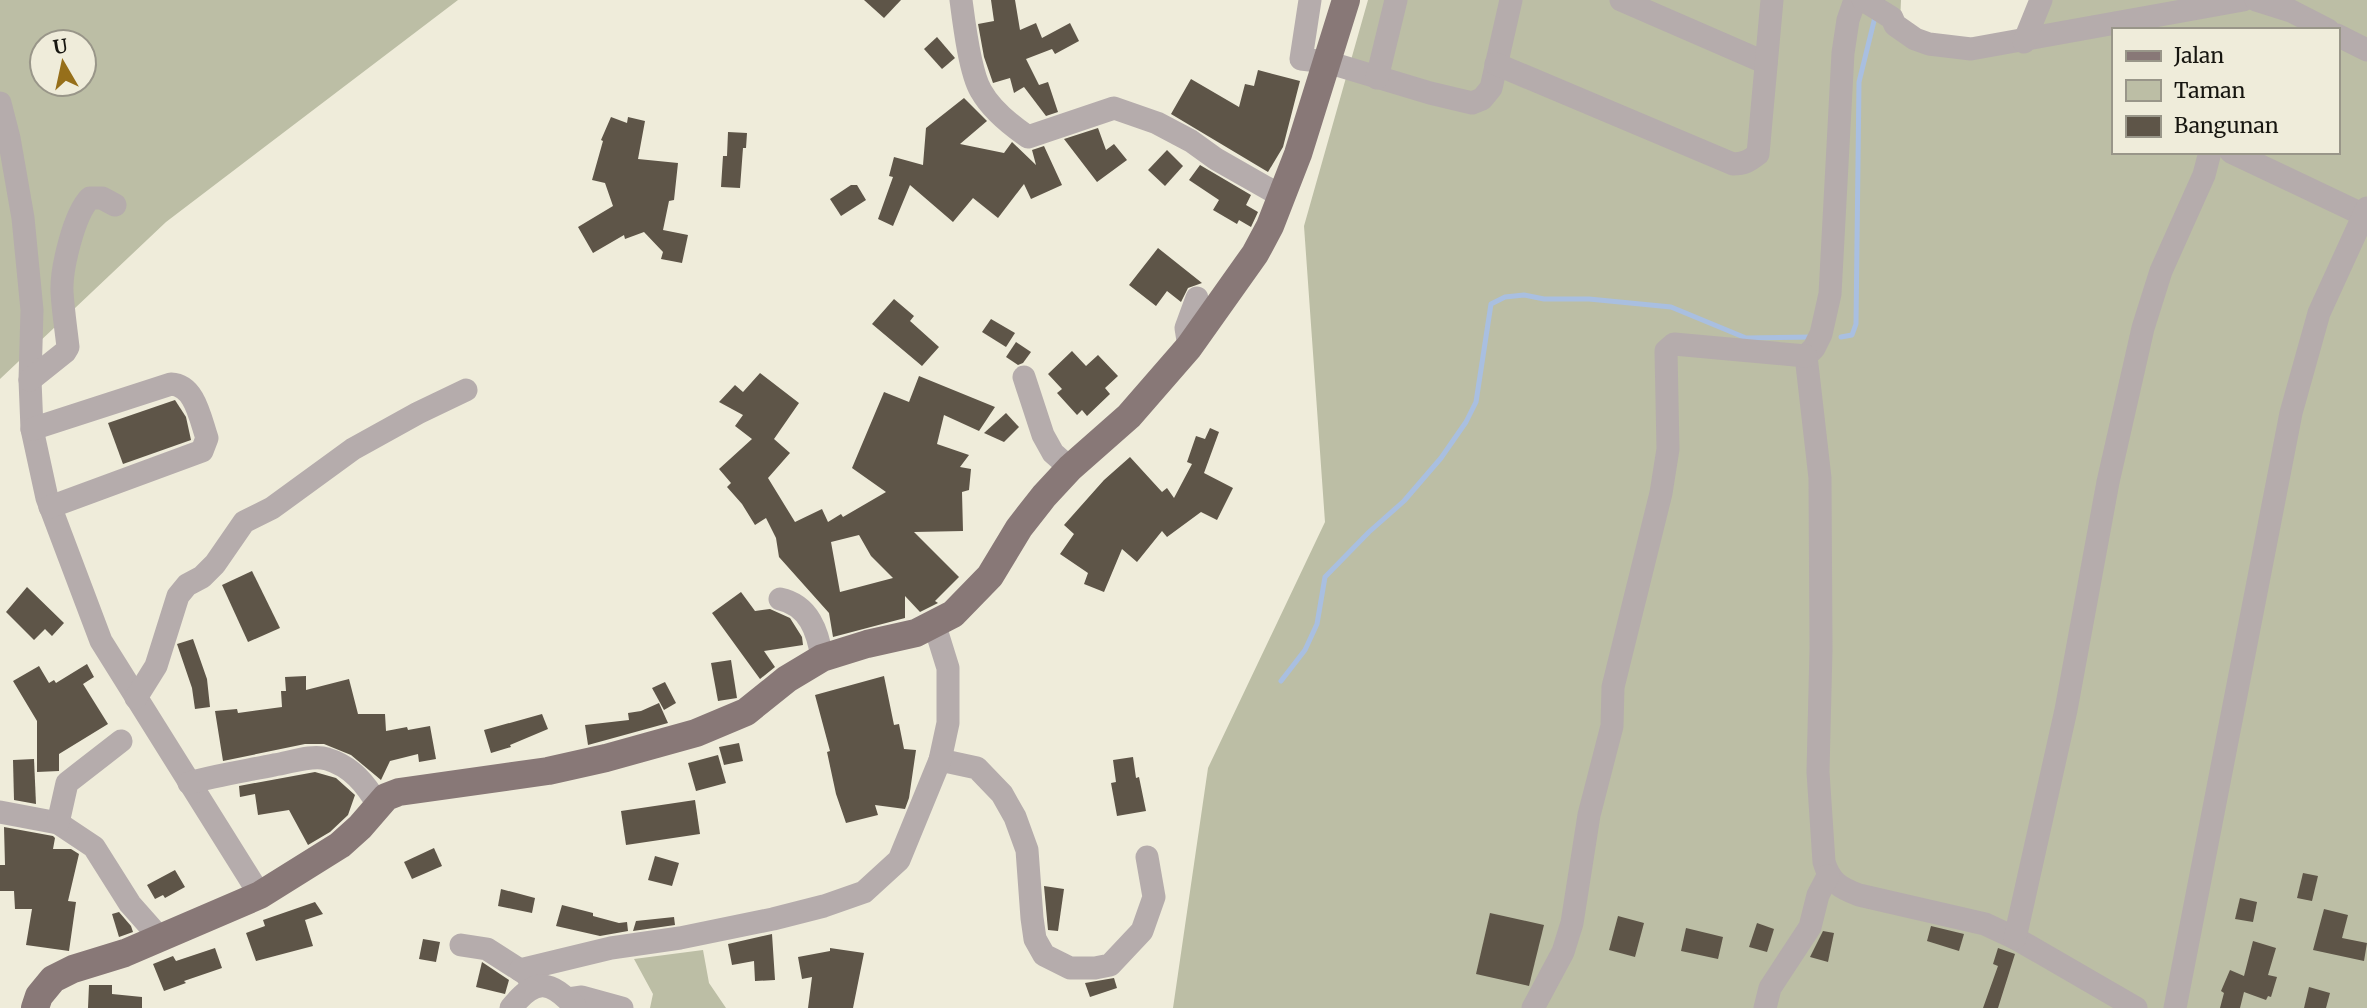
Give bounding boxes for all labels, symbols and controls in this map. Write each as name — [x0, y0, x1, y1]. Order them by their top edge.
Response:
north arrow — [28, 28, 98, 98]
legend — [2112, 28, 2339, 154]
text: U — [51, 33, 69, 59]
text: Jalan — [2173, 42, 2224, 69]
text: Taman — [2174, 77, 2246, 104]
text: Bangunan — [2174, 112, 2279, 139]

